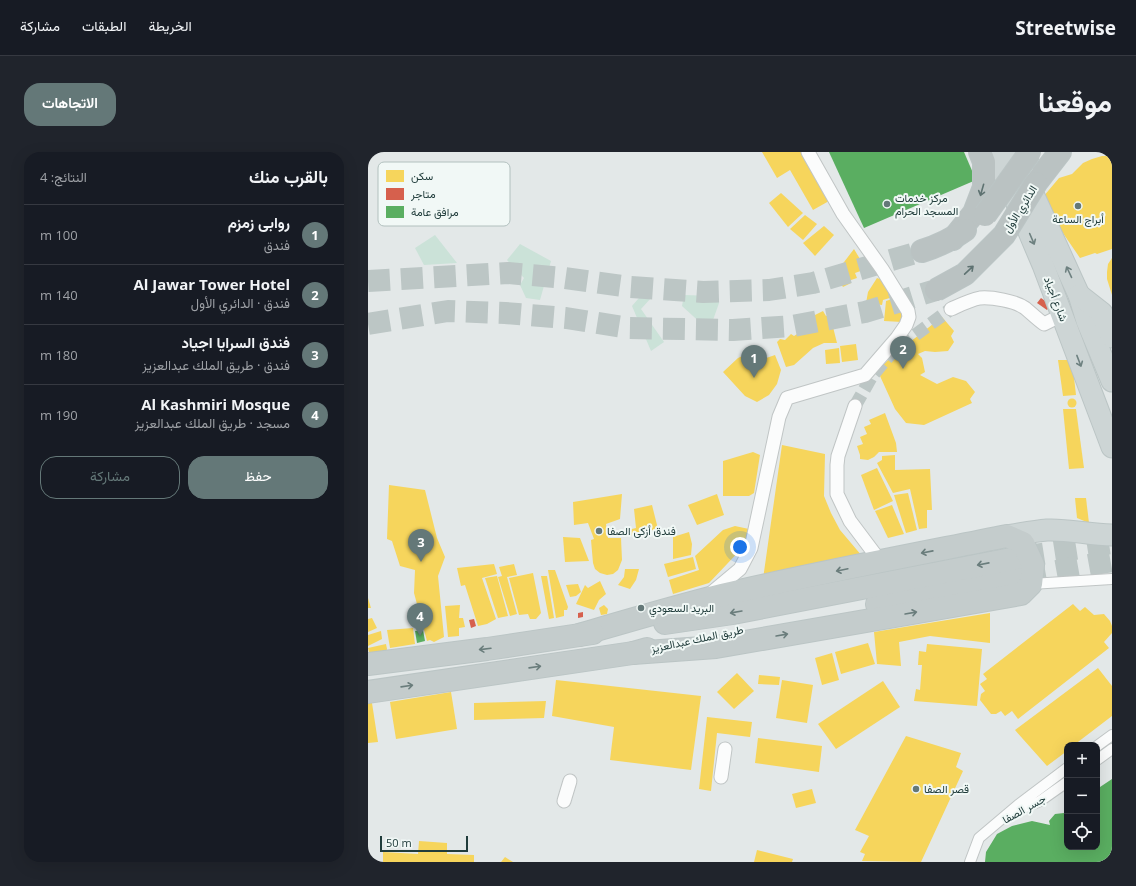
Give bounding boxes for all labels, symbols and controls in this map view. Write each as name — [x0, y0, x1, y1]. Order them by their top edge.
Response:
text: Streetwise — [1015, 15, 1116, 41]
text: مشاركة — [20, 16, 60, 35]
text: الطبقات — [82, 16, 126, 35]
text: الخريطة — [148, 16, 192, 35]
text: موقعنا — [1038, 82, 1112, 120]
button: الاتجاهات — [24, 83, 116, 126]
legend — [378, 162, 510, 226]
text: بالقرب منك — [249, 165, 328, 188]
text: النتائج: 4 — [40, 168, 87, 186]
text: سكن — [411, 168, 434, 183]
street label: الدائري الأول — [999, 182, 1043, 237]
one-way arrow — [978, 183, 986, 196]
text: متاجر — [410, 186, 436, 201]
place label: مركز خدمات المسجد الحرام — [895, 190, 958, 219]
marker: مركز خدمات المسجد الحرام — [882, 199, 892, 209]
marker: أبراج الساعة — [1073, 201, 1083, 211]
text: مرافق عامة — [411, 204, 459, 219]
place label: أبراج الساعة — [1052, 211, 1104, 227]
text: روابی زمزم — [228, 212, 290, 232]
text: 100 m — [40, 226, 78, 244]
text: 1 — [311, 226, 319, 244]
one-way arrow — [1029, 233, 1037, 245]
text: فندق — [264, 236, 290, 254]
one-way arrow — [964, 265, 974, 274]
one-way arrow — [1065, 266, 1072, 278]
text: Al Jawar Tower Hotel — [133, 274, 290, 294]
street label: شارع أجياد — [1040, 274, 1072, 324]
text: 140 m — [40, 286, 78, 304]
text: 2 — [311, 286, 319, 304]
text: فندق · الدائري الأول — [191, 294, 290, 312]
text: فندق السرايا اجياد — [181, 332, 290, 352]
pin: 2 — [890, 336, 916, 369]
pin: 1 — [741, 345, 767, 378]
text: 180 m — [40, 346, 78, 364]
text: 3 — [311, 346, 319, 364]
one-way arrow — [1076, 354, 1084, 366]
text: فندق · طريق الملك عبدالعزيز — [142, 356, 290, 374]
text: Al Kashmiri Mosque — [141, 394, 290, 414]
text: 190 m — [40, 406, 78, 424]
text: 4 — [311, 406, 319, 424]
text: مسجد · طريق الملك عبدالعزيز — [135, 414, 290, 432]
button: مشاركة — [40, 456, 180, 499]
button: حفظ — [188, 456, 328, 499]
place label: فندق أزكى الصفا — [607, 523, 676, 538]
marker: فندق أزكى الصفا — [594, 526, 604, 536]
pin: 3 — [408, 529, 434, 562]
your location — [730, 537, 750, 557]
one-way arrow — [921, 548, 934, 556]
one-way arrow — [977, 561, 990, 569]
one-way arrow — [835, 566, 848, 574]
place label: البريد السعودي — [649, 600, 714, 618]
pin: 4 — [407, 603, 433, 636]
marker: البريد السعودي — [636, 603, 646, 613]
one-way arrow — [730, 608, 743, 616]
one-way arrow — [904, 609, 917, 617]
street label: طريق الملك عبدالعزيز — [648, 621, 745, 656]
one-way arrow — [776, 631, 789, 639]
one-way arrow — [479, 646, 492, 653]
one-way arrow — [528, 663, 541, 671]
one-way arrow — [400, 682, 413, 690]
map controls — [1064, 742, 1100, 850]
button: + — [1064, 742, 1100, 778]
button: − — [1064, 778, 1100, 814]
place label: قصر الصفا — [924, 781, 969, 796]
marker: قصر الصفا — [911, 784, 921, 794]
street label: جسر الصفا — [999, 791, 1048, 827]
button: locate — [1064, 814, 1100, 850]
scale bar — [380, 834, 468, 853]
text: 50 m — [386, 835, 412, 850]

